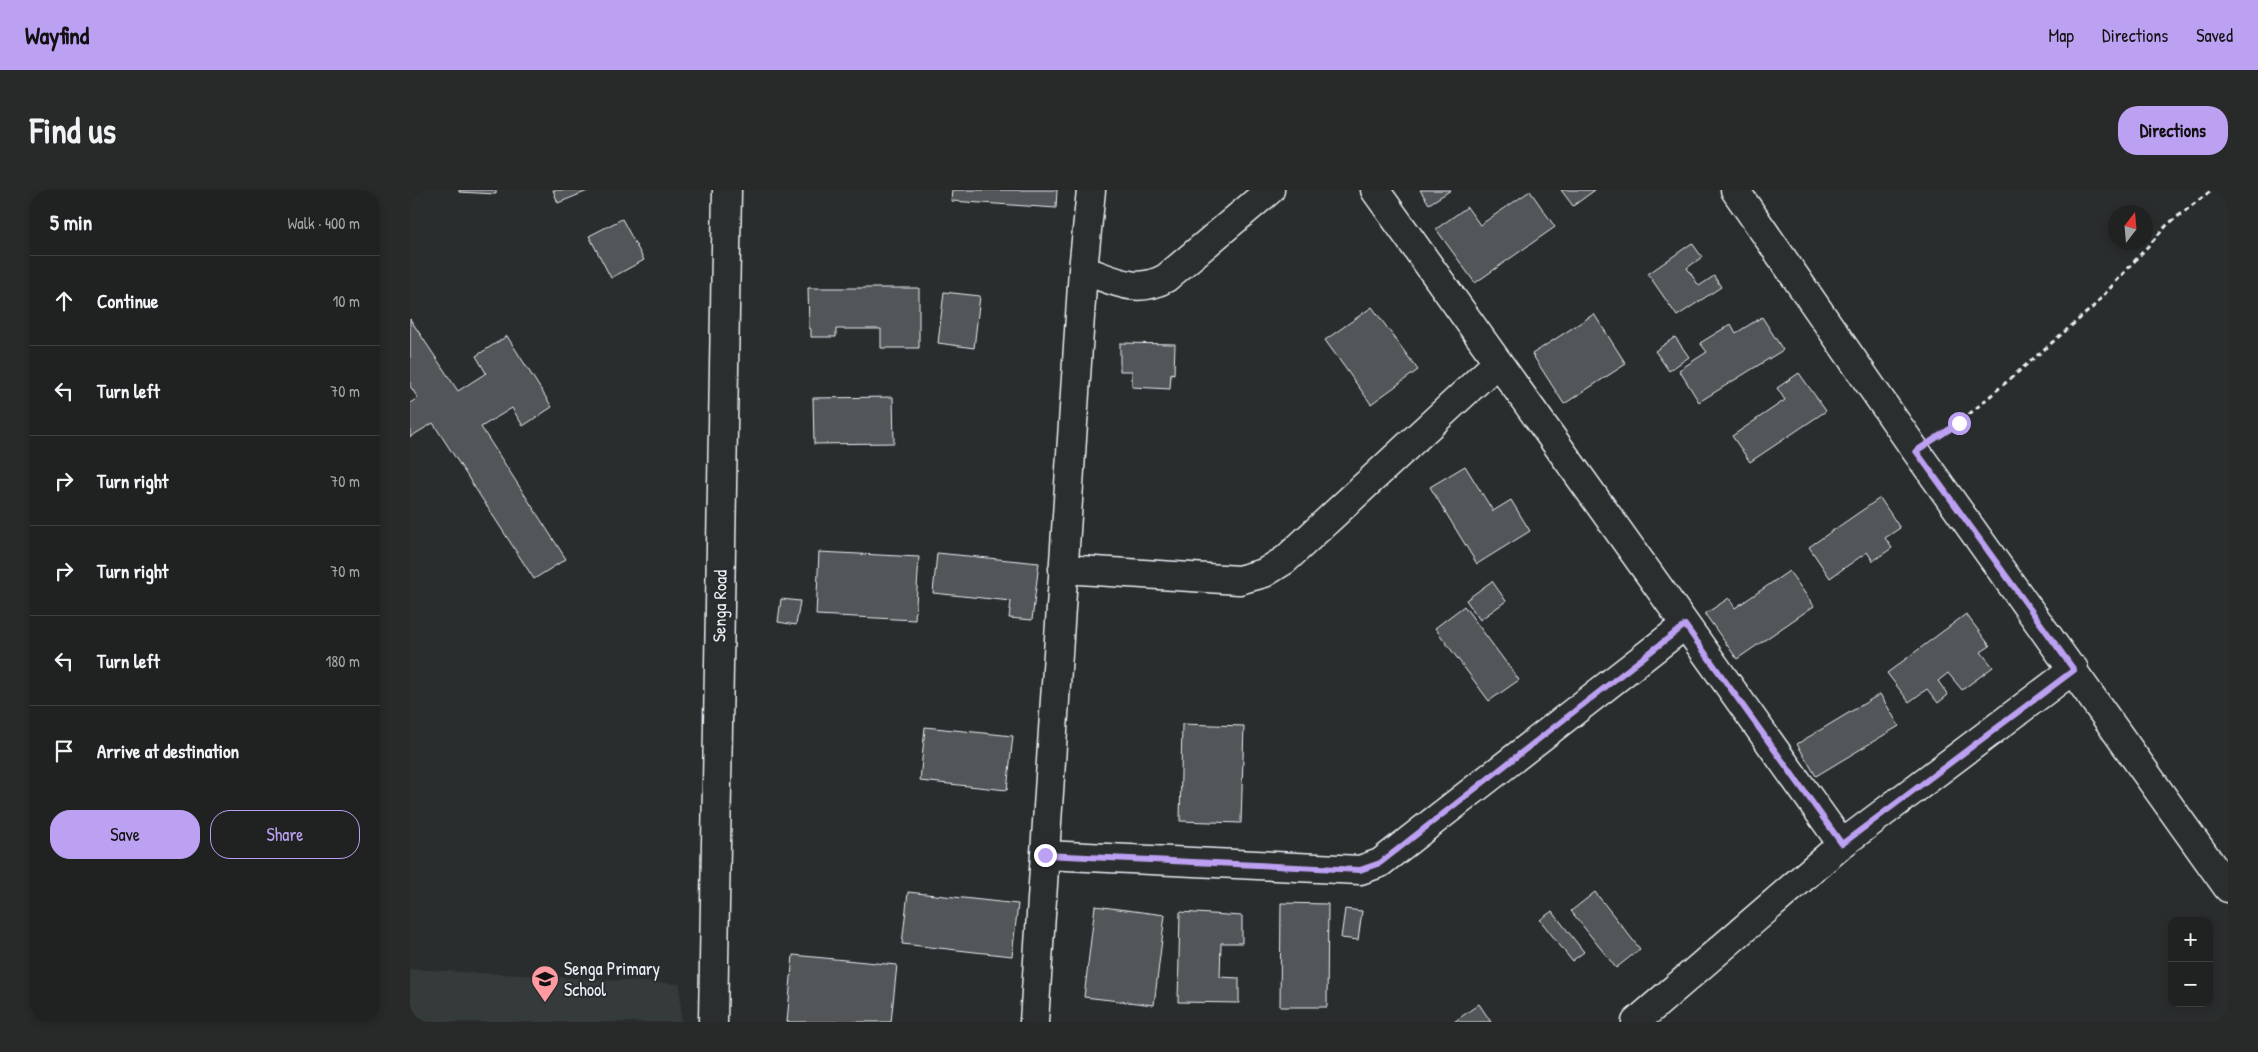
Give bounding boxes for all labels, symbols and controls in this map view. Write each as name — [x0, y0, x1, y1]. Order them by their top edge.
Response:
text: Wayfind — [25, 19, 89, 51]
text: Map — [2049, 23, 2074, 48]
text: Directions — [2102, 23, 2168, 48]
text: Saved — [2196, 23, 2233, 48]
button: Directions — [2118, 106, 2228, 155]
text: Find us — [30, 107, 116, 154]
north arrow — [2108, 205, 2153, 250]
text: 5 min — [50, 208, 92, 237]
text: Walk · 400 m — [288, 212, 360, 234]
icon: ahead — [50, 287, 78, 315]
text: Continue — [97, 288, 158, 314]
text: 10 m — [332, 290, 360, 312]
icon: left — [50, 377, 78, 405]
text: Turn left — [97, 378, 160, 404]
text: 70 m — [330, 380, 360, 402]
route start — [1948, 412, 1971, 435]
icon: right — [50, 467, 78, 495]
text: Turn right — [97, 468, 168, 494]
text: 70 m — [330, 470, 360, 492]
icon: right — [50, 557, 78, 585]
text: Turn right — [97, 558, 168, 584]
text: 70 m — [330, 560, 360, 582]
street label: Senga Road — [706, 570, 733, 642]
icon: left — [50, 647, 78, 675]
text: Turn left — [97, 648, 160, 674]
text: 180 m — [326, 650, 360, 672]
icon: arrive — [50, 737, 78, 765]
text: Arrive at destination — [97, 738, 239, 764]
button: Save — [50, 810, 200, 859]
button: Share — [210, 810, 360, 859]
route end — [1034, 844, 1057, 867]
map controls — [2168, 917, 2213, 1007]
button: + — [2168, 917, 2213, 962]
place label: Senga Primary School — [564, 956, 661, 1002]
button: − — [2168, 962, 2213, 1007]
school or university icon: Senga Primary School — [530, 964, 560, 1003]

